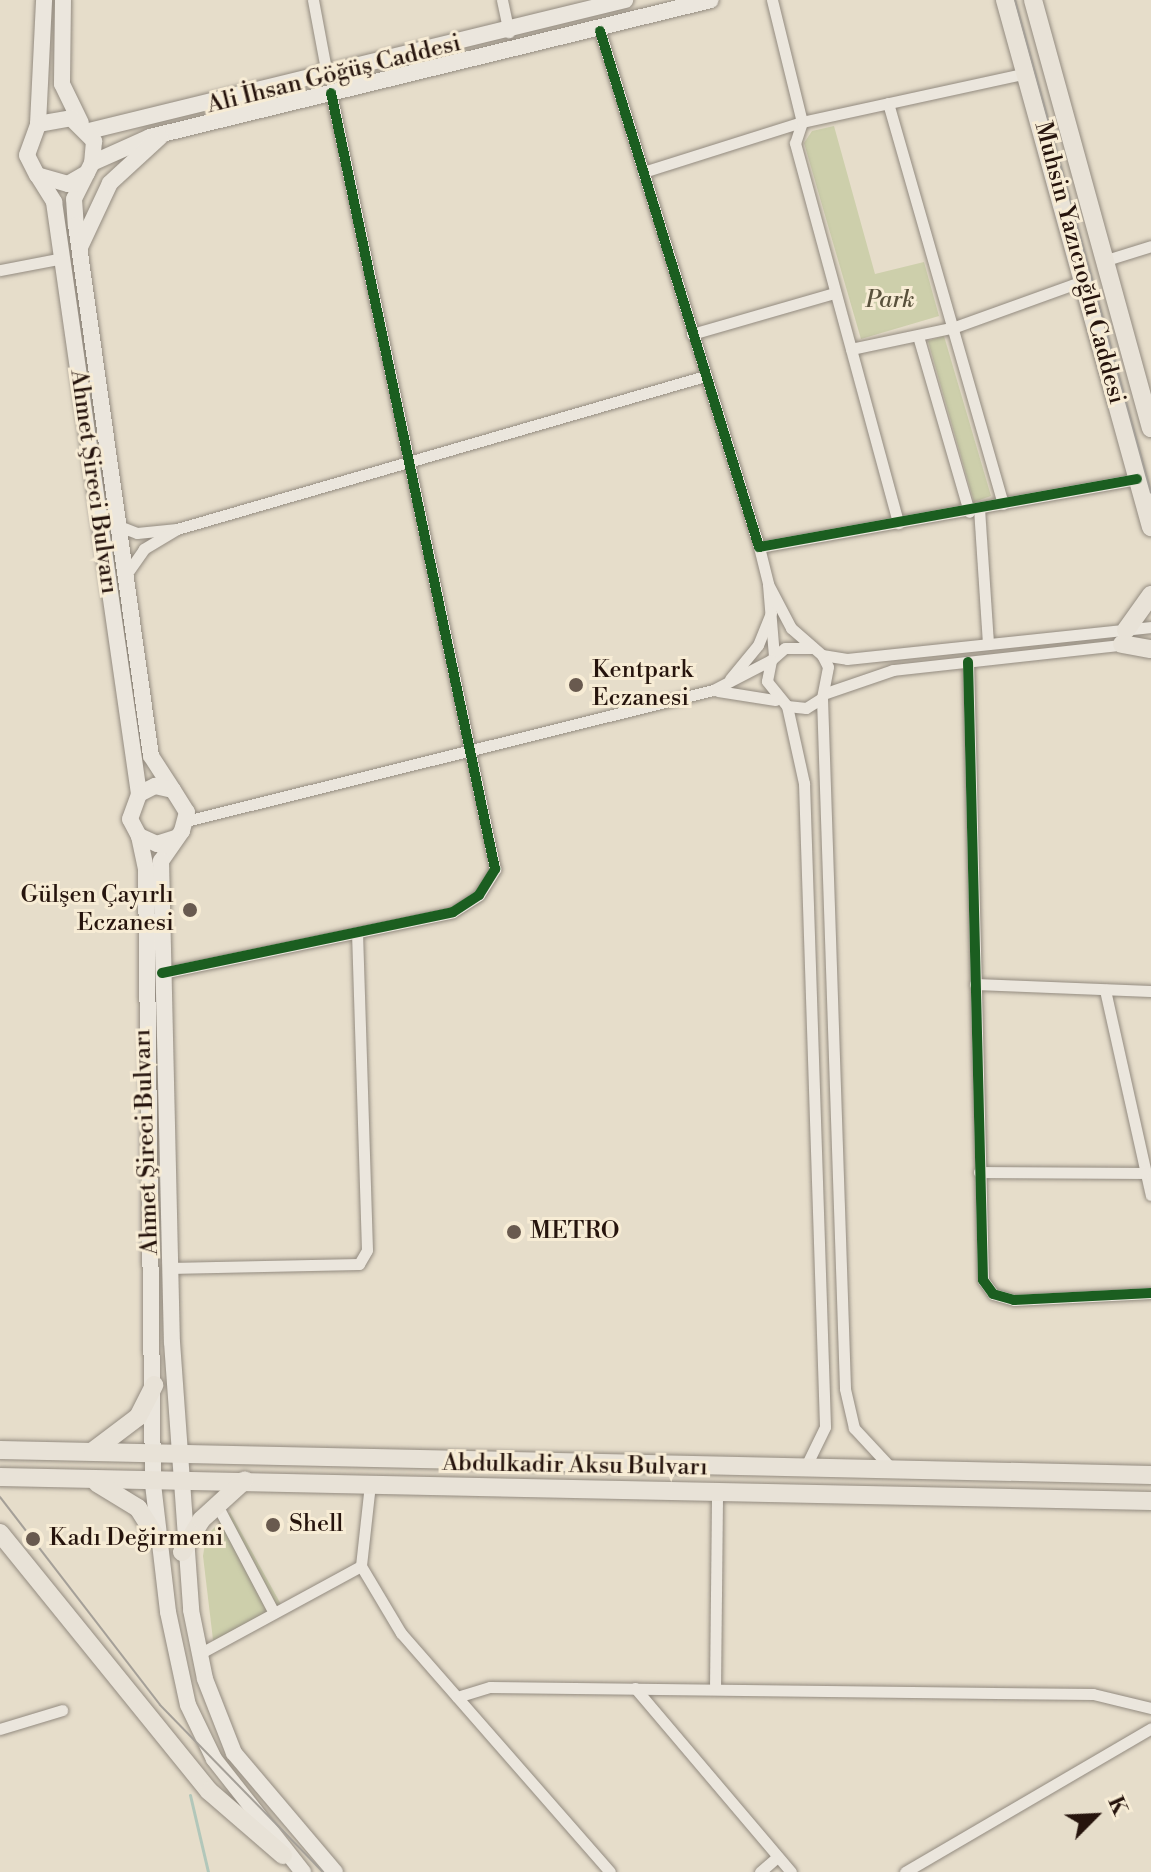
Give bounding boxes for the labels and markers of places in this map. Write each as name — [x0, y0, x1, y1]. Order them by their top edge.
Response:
place label: Kentpark Eczanesi — [592, 657, 693, 713]
marker: Kentpark Eczanesi — [567, 676, 585, 694]
place label: Gülşen Çayırlı Eczanesi — [21, 882, 174, 938]
marker: Gülşen Çayırlı Eczanesi — [181, 901, 199, 919]
place label: METRO — [530, 1218, 620, 1246]
marker: METRO — [505, 1223, 523, 1241]
place label: Shell — [289, 1511, 343, 1539]
marker: Shell — [264, 1516, 282, 1534]
place label: Kadı Değirmeni — [49, 1525, 223, 1553]
marker: Kadı Değirmeni — [24, 1530, 42, 1548]

